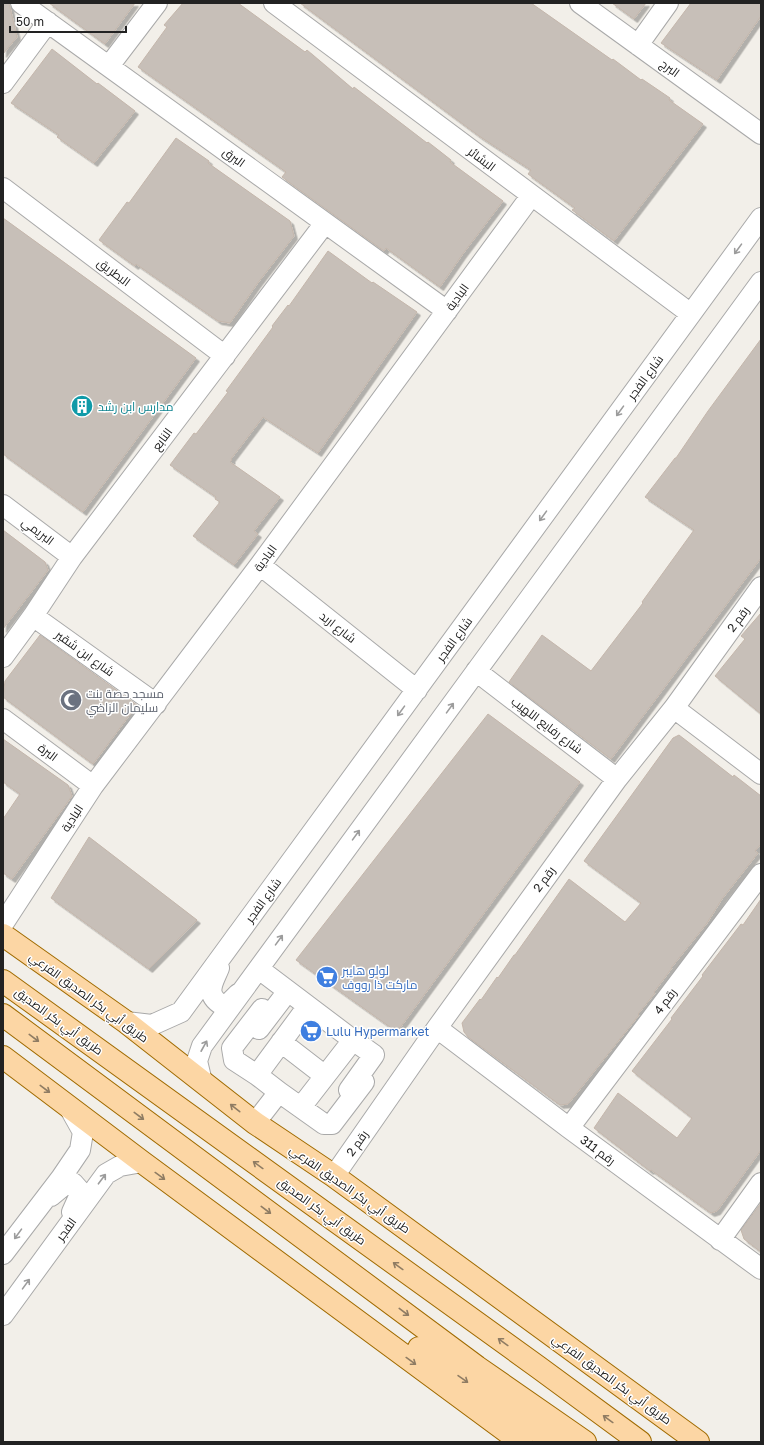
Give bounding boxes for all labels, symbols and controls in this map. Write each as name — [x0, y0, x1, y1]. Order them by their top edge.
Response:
scale bar — [10, 8, 126, 34]
text: 50 m — [16, 14, 44, 29]
street label: البرج — [657, 56, 683, 81]
street label: البشائر — [464, 143, 499, 174]
street label: البرق — [220, 144, 248, 170]
one-way arrow — [734, 244, 742, 255]
street label: البطريق — [94, 255, 134, 289]
street label: البادية — [442, 281, 472, 313]
street label: شارع الفجر — [623, 352, 667, 404]
building icon: مدارس ابن رشد — [69, 393, 95, 419]
place label: مدارس ابن رشد — [98, 399, 173, 414]
one-way arrow — [616, 405, 624, 416]
street label: النابع — [149, 425, 176, 454]
one-way arrow — [539, 510, 548, 521]
street label: البريمي — [17, 514, 57, 550]
street label: البادية — [250, 542, 280, 574]
street label: رقم 2 — [724, 603, 753, 635]
street label: شارع اربد — [316, 608, 359, 647]
street label: شارع الفجر — [432, 614, 476, 666]
street label: شارع ابن شقير — [51, 626, 117, 680]
place label: مسجد حصة بنت سليمان الزاضي — [86, 686, 164, 718]
mosque icon: مسجد حصة بنت سليمان الزاضي — [58, 687, 84, 713]
street label: شارع رفايع اللهيب — [508, 693, 586, 758]
one-way arrow — [445, 702, 454, 713]
one-way arrow — [397, 706, 405, 717]
street label: البرة — [35, 740, 61, 764]
street label: البادية — [58, 802, 86, 834]
one-way arrow — [352, 830, 360, 841]
street label: رقم 2 — [530, 863, 559, 895]
street label: شارع الفجر — [241, 875, 285, 927]
one-way arrow — [275, 935, 284, 946]
street label: طريق أبي بكر الصديق الفرعي — [27, 949, 151, 1045]
place label: لولو هايبر ماركت ذا رووف — [341, 963, 417, 992]
supermarket icon: لولو هايبر ماركت ذا رووف — [314, 964, 340, 990]
street label: طريق أبي بكر الصديق — [12, 984, 106, 1058]
street label: رقم 4 — [650, 985, 680, 1018]
supermarket icon: Lulu Hypermarket — [298, 1018, 324, 1044]
place label: Lulu Hypermarket — [326, 1024, 429, 1039]
one-way arrow — [29, 1034, 40, 1043]
one-way arrow — [200, 1040, 208, 1052]
one-way arrow — [40, 1085, 51, 1094]
one-way arrow — [230, 1104, 241, 1112]
one-way arrow — [133, 1112, 144, 1120]
street label: رقم 2 — [343, 1127, 372, 1159]
street label: رقم 311 — [577, 1132, 618, 1169]
street label: طريق أبي بكر الصديق الفرعي — [287, 1142, 413, 1236]
one-way arrow — [253, 1161, 264, 1169]
one-way arrow — [155, 1172, 166, 1180]
one-way arrow — [98, 1173, 107, 1184]
street label: طريق أبي بكر الصديق — [275, 1174, 369, 1248]
one-way arrow — [260, 1206, 271, 1214]
street label: الفجر — [52, 1214, 79, 1244]
one-way arrow — [14, 1228, 22, 1239]
one-way arrow — [393, 1262, 404, 1270]
one-way arrow — [22, 1278, 30, 1289]
one-way arrow — [398, 1308, 409, 1316]
street label: طريق أبي بكر الصديق الفرعي — [548, 1331, 675, 1430]
one-way arrow — [498, 1338, 509, 1346]
one-way arrow — [406, 1357, 417, 1365]
one-way arrow — [457, 1375, 468, 1383]
one-way arrow — [603, 1415, 614, 1423]

